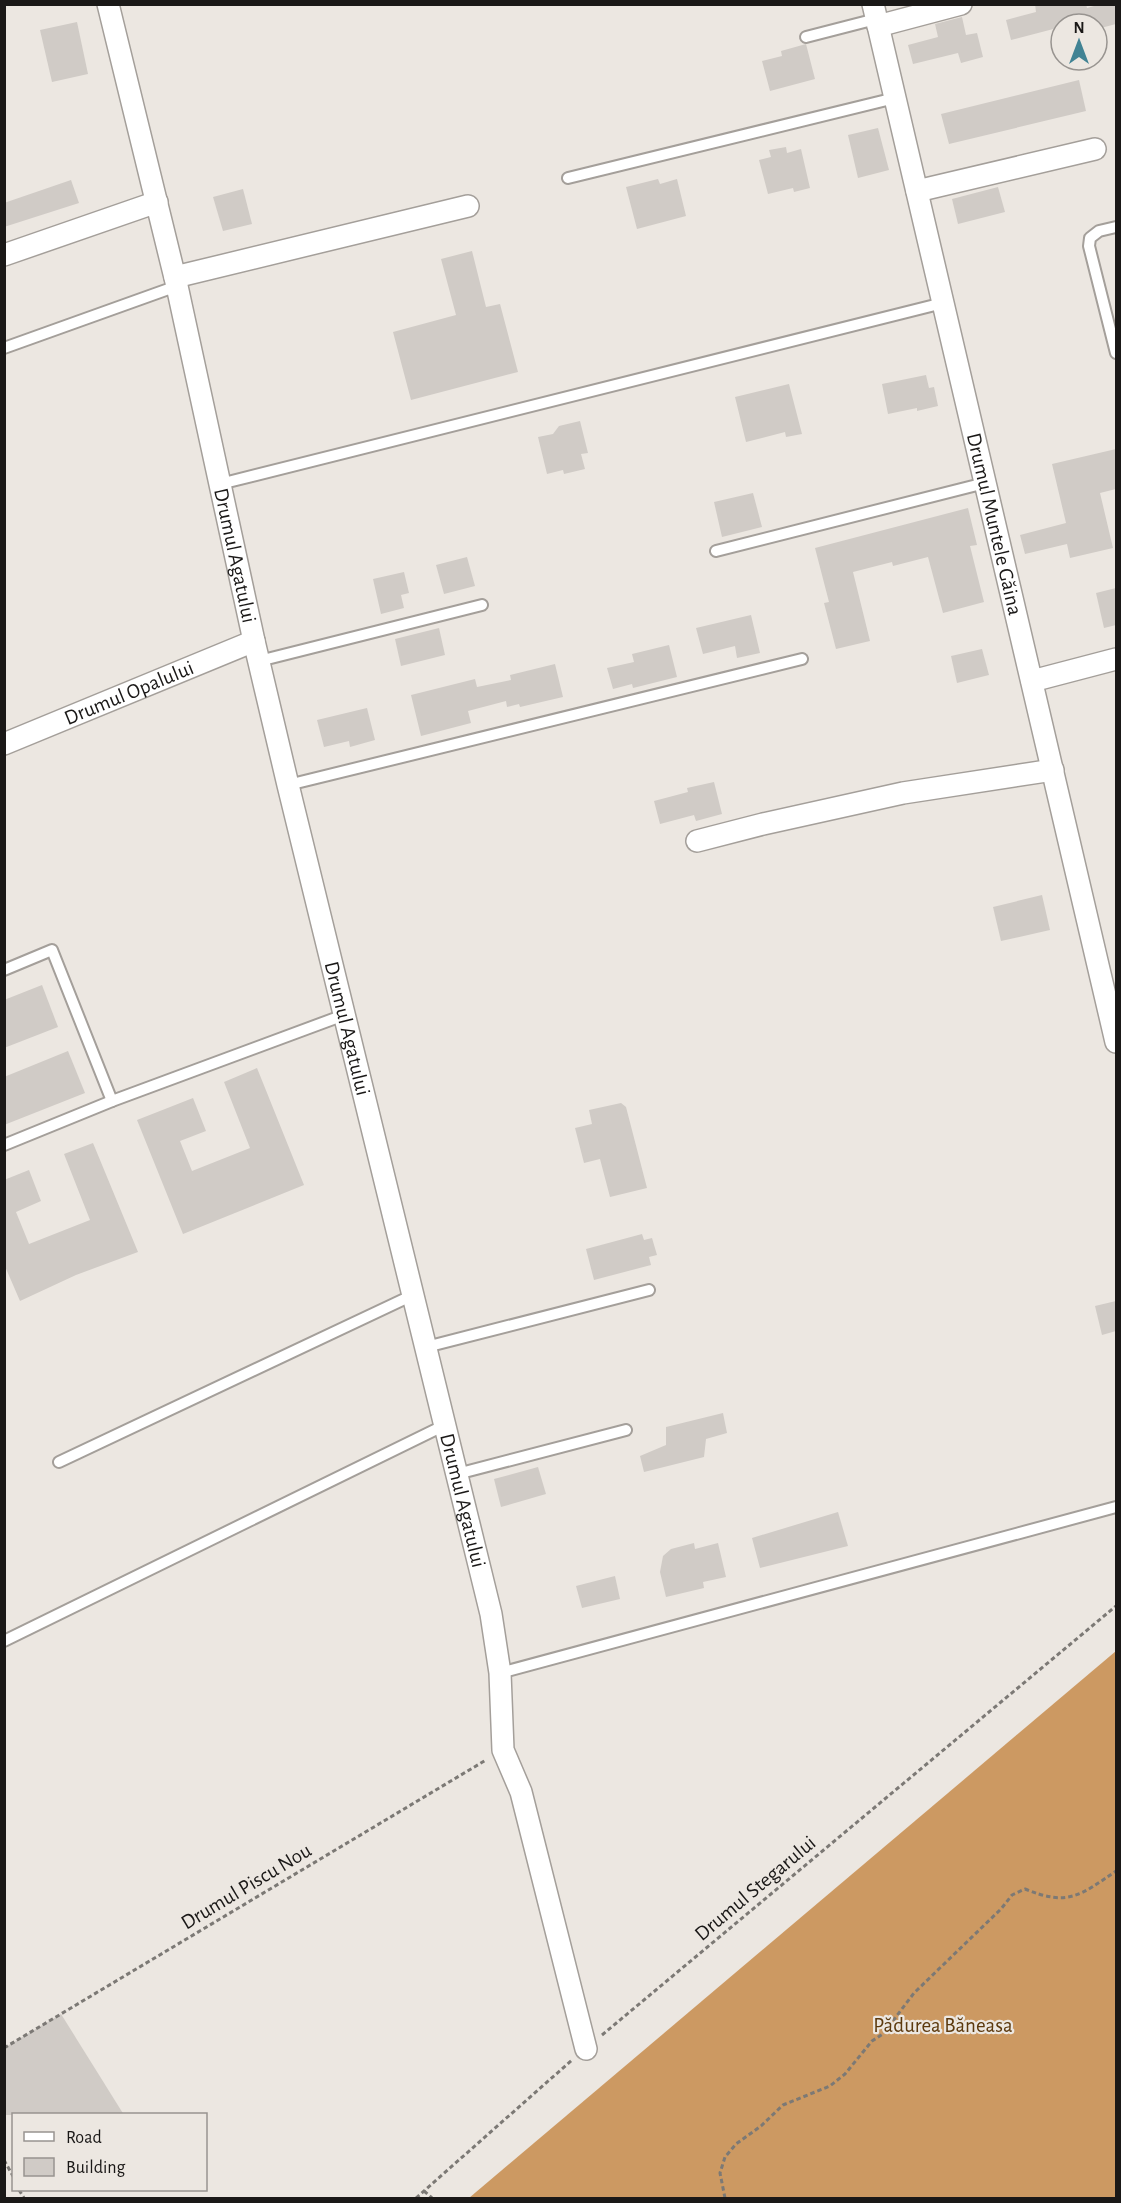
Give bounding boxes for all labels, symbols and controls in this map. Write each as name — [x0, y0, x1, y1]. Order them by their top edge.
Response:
north arrow — [1049, 12, 1109, 72]
text: N — [1073, 20, 1085, 36]
street label: Drumul Muntele Găina — [963, 431, 1026, 618]
street label: Drumul Agatului — [210, 486, 260, 625]
street label: Drumul Opalului — [61, 657, 197, 729]
street label: Drumul Agatului — [321, 959, 374, 1098]
street label: Drumul Agatului — [436, 1431, 489, 1570]
street label: Drumul Stegarului — [691, 1832, 820, 1945]
street label: Drumul Piscu Nou — [177, 1839, 315, 1934]
park label: Pădurea Băneasa — [873, 2015, 1013, 2036]
legend — [12, 2113, 207, 2191]
text: Road — [66, 2129, 102, 2147]
text: Building — [66, 2159, 126, 2177]

